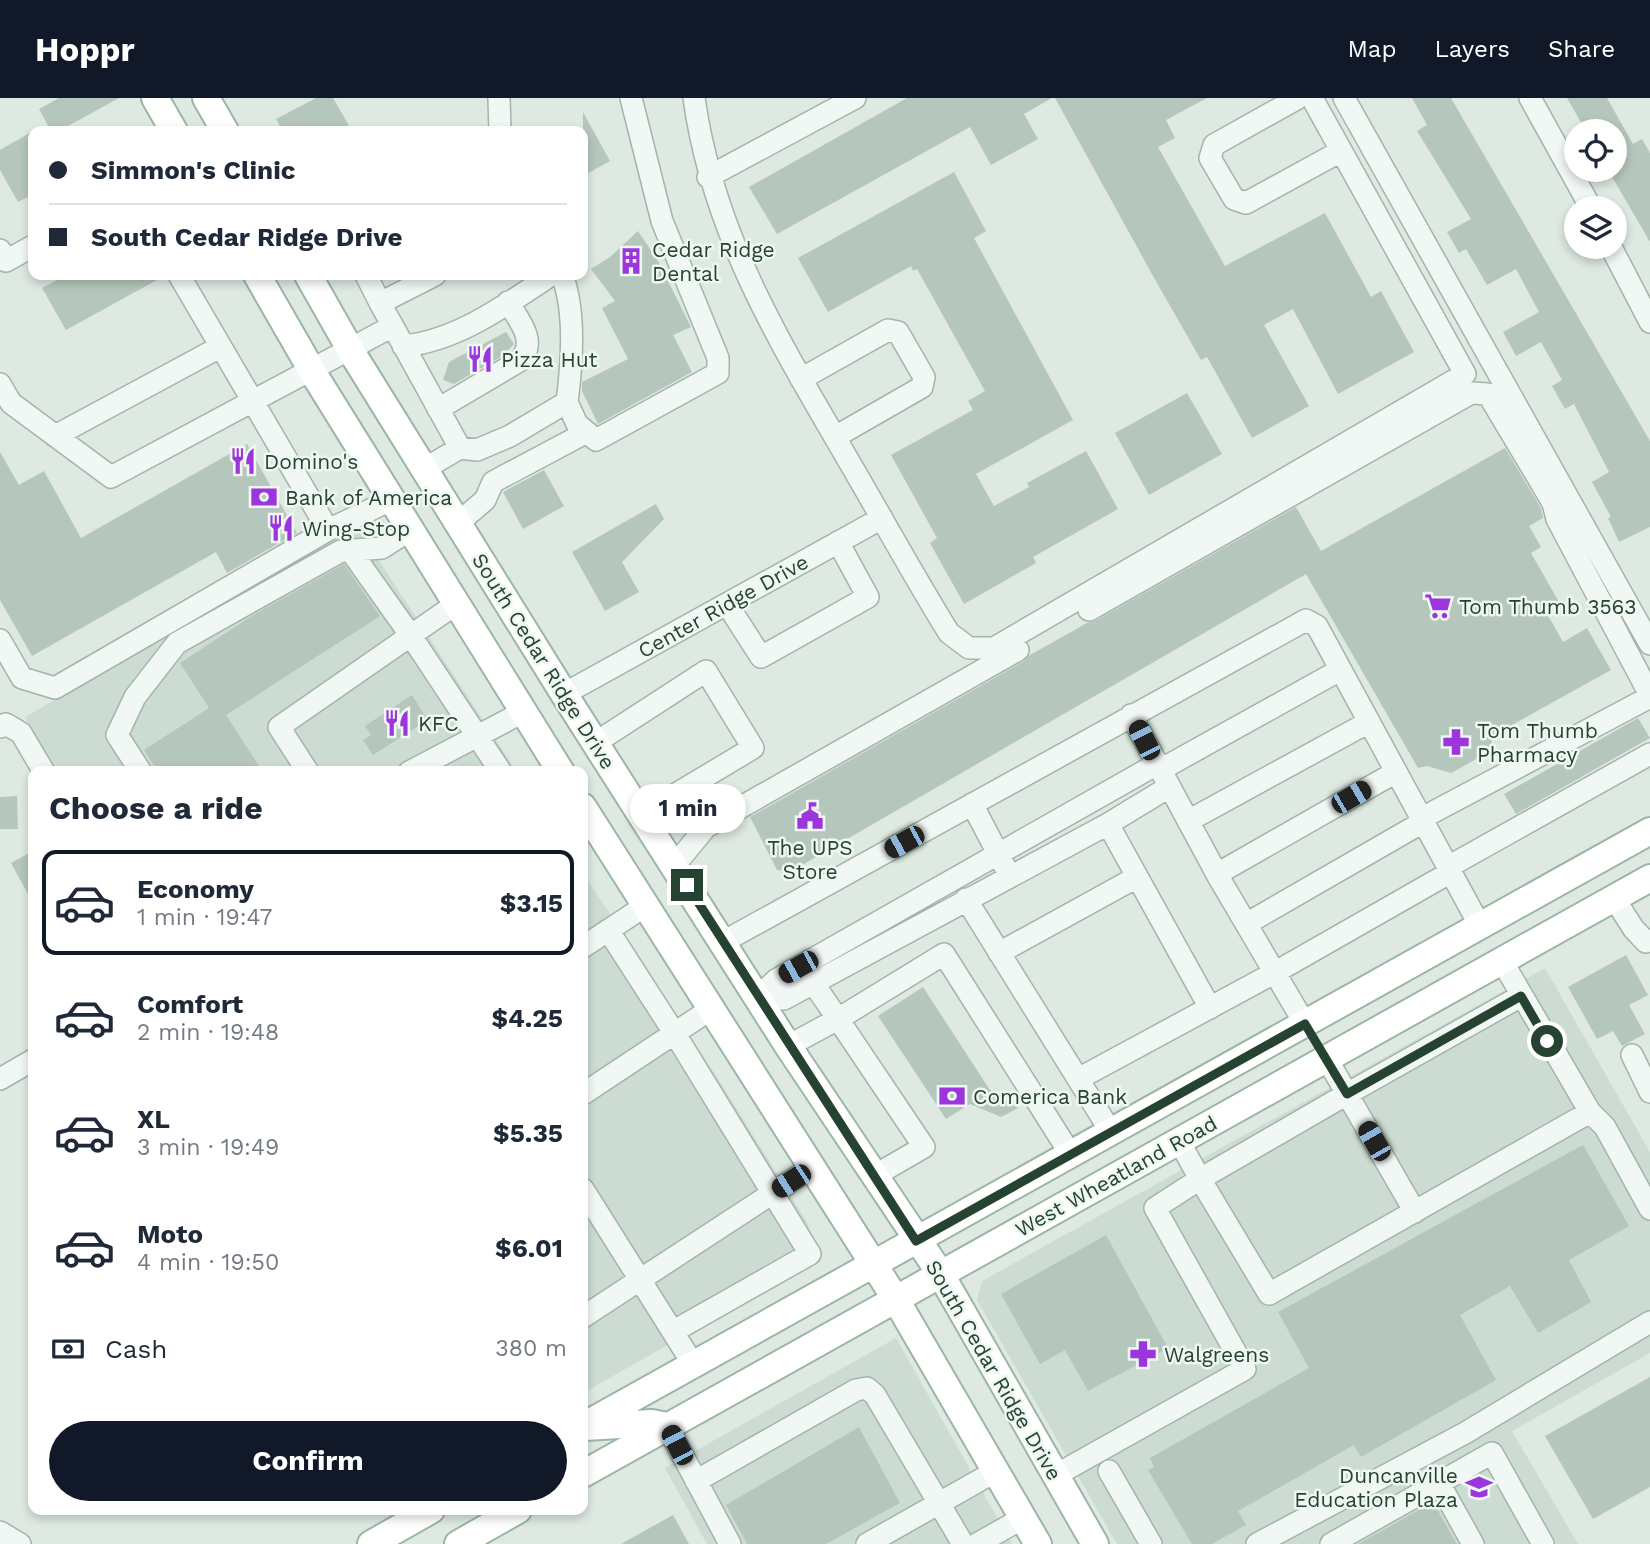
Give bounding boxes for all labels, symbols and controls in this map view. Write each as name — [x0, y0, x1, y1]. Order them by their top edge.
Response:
text: Hoppr — [35, 30, 135, 69]
text: Map — [1348, 35, 1396, 63]
text: Layers — [1434, 35, 1510, 63]
text: Share — [1548, 35, 1615, 63]
map controls — [1564, 119, 1627, 259]
button: locate — [1564, 119, 1627, 182]
text: Simmon's Clinic — [91, 155, 296, 185]
button: layers — [1564, 196, 1627, 259]
text: South Cedar Ridge Drive — [91, 222, 403, 252]
place label: Cedar Ridge Dental — [652, 237, 775, 286]
building icon: Cedar Ridge Dental — [616, 246, 646, 276]
restaurant icon: Pizza Hut — [465, 344, 495, 374]
place label: Pizza Hut — [501, 347, 598, 372]
restaurant icon: Domino's — [228, 446, 258, 476]
place label: Domino's — [264, 449, 358, 474]
bank icon: Bank of America — [249, 482, 279, 512]
place label: Bank of America — [285, 485, 452, 510]
restaurant icon: Wing-Stop — [266, 513, 296, 543]
place label: Wing-Stop — [302, 516, 410, 541]
street label: South Cedar Ridge Drive — [467, 548, 621, 774]
street label: Center Ridge Drive — [633, 549, 813, 663]
supermarket icon: Tom Thumb 3563 — [1423, 591, 1453, 621]
place label: Tom Thumb 3563 — [1459, 594, 1637, 619]
restaurant icon: KFC — [382, 708, 412, 738]
place label: KFC — [418, 711, 459, 736]
car — [1126, 717, 1163, 763]
place label: Tom Thumb Pharmacy — [1477, 718, 1598, 767]
pharmacy icon: Tom Thumb Pharmacy — [1441, 727, 1471, 757]
car — [1328, 777, 1375, 817]
callout: 1 min — [629, 784, 745, 832]
text: Choose a ride — [49, 789, 263, 827]
text: 1 min — [658, 795, 718, 822]
public building icon: The UPS Store — [795, 801, 825, 831]
car — [881, 823, 928, 861]
place label: The UPS Store — [767, 835, 853, 884]
route end — [671, 869, 703, 901]
icon: car — [53, 871, 116, 934]
text: Economy — [137, 874, 254, 904]
text: $3.15 — [500, 888, 563, 918]
text: 1 min · 19:47 — [137, 904, 272, 931]
car — [775, 948, 822, 986]
icon: car — [53, 986, 116, 1049]
text: Comfort — [137, 989, 243, 1019]
text: $4.25 — [491, 1003, 563, 1033]
text: 2 min · 19:48 — [137, 1019, 279, 1046]
route start — [1531, 1025, 1563, 1057]
bank icon: Comerica Bank — [937, 1081, 967, 1111]
place label: Comerica Bank — [973, 1084, 1127, 1109]
icon: car — [53, 1101, 116, 1164]
text: XL — [137, 1104, 170, 1134]
street label: West Wheatland Road — [1011, 1110, 1221, 1242]
text: $5.35 — [493, 1118, 563, 1148]
car — [1355, 1118, 1394, 1164]
text: 3 min · 19:49 — [137, 1134, 279, 1161]
car — [768, 1161, 815, 1201]
icon: car — [53, 1216, 116, 1279]
text: Moto — [137, 1219, 203, 1249]
text: $6.01 — [495, 1233, 563, 1263]
text: 4 min · 19:50 — [137, 1249, 279, 1276]
street label: South Cedar Ridge Drive — [921, 1255, 1067, 1485]
icon: cash — [49, 1330, 87, 1368]
text: Cash — [105, 1334, 167, 1364]
text: 380 m — [495, 1335, 567, 1362]
pharmacy icon: Walgreens — [1128, 1339, 1158, 1369]
place label: Walgreens — [1164, 1342, 1269, 1367]
button: Confirm — [49, 1421, 567, 1501]
car — [658, 1422, 697, 1468]
place label: Duncanville Education Plaza — [1294, 1463, 1458, 1512]
school or university icon: Duncanville Education Plaza — [1464, 1472, 1494, 1502]

